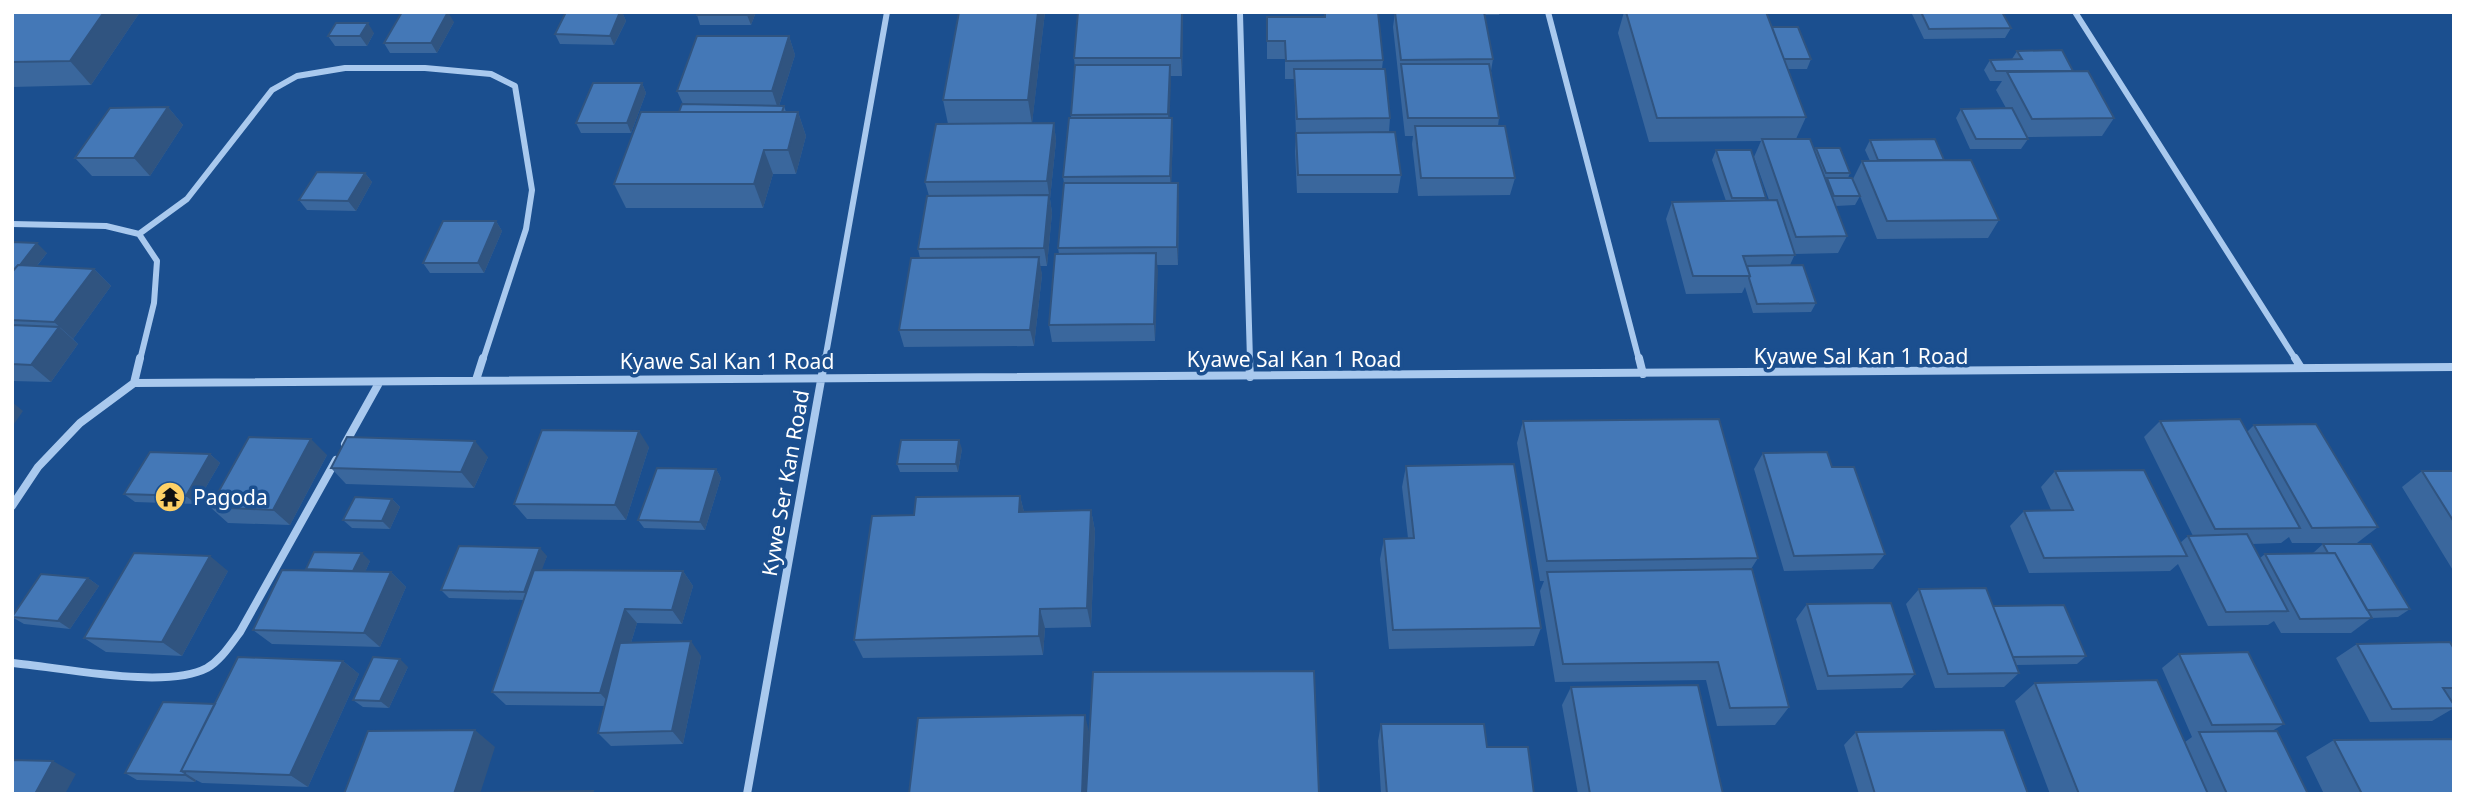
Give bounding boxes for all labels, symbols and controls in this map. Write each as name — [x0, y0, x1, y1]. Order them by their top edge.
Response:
street label: Kyawe Sal Kan 1 Road — [1754, 342, 1968, 370]
street label: Kyawe Sal Kan 1 Road — [1187, 345, 1401, 373]
street label: Kyawe Sal Kan 1 Road — [620, 347, 834, 375]
street label: Kywe Ser Kan Road — [755, 388, 815, 578]
temple icon: Pagoda — [153, 480, 187, 514]
place label: Pagoda — [193, 483, 268, 511]

